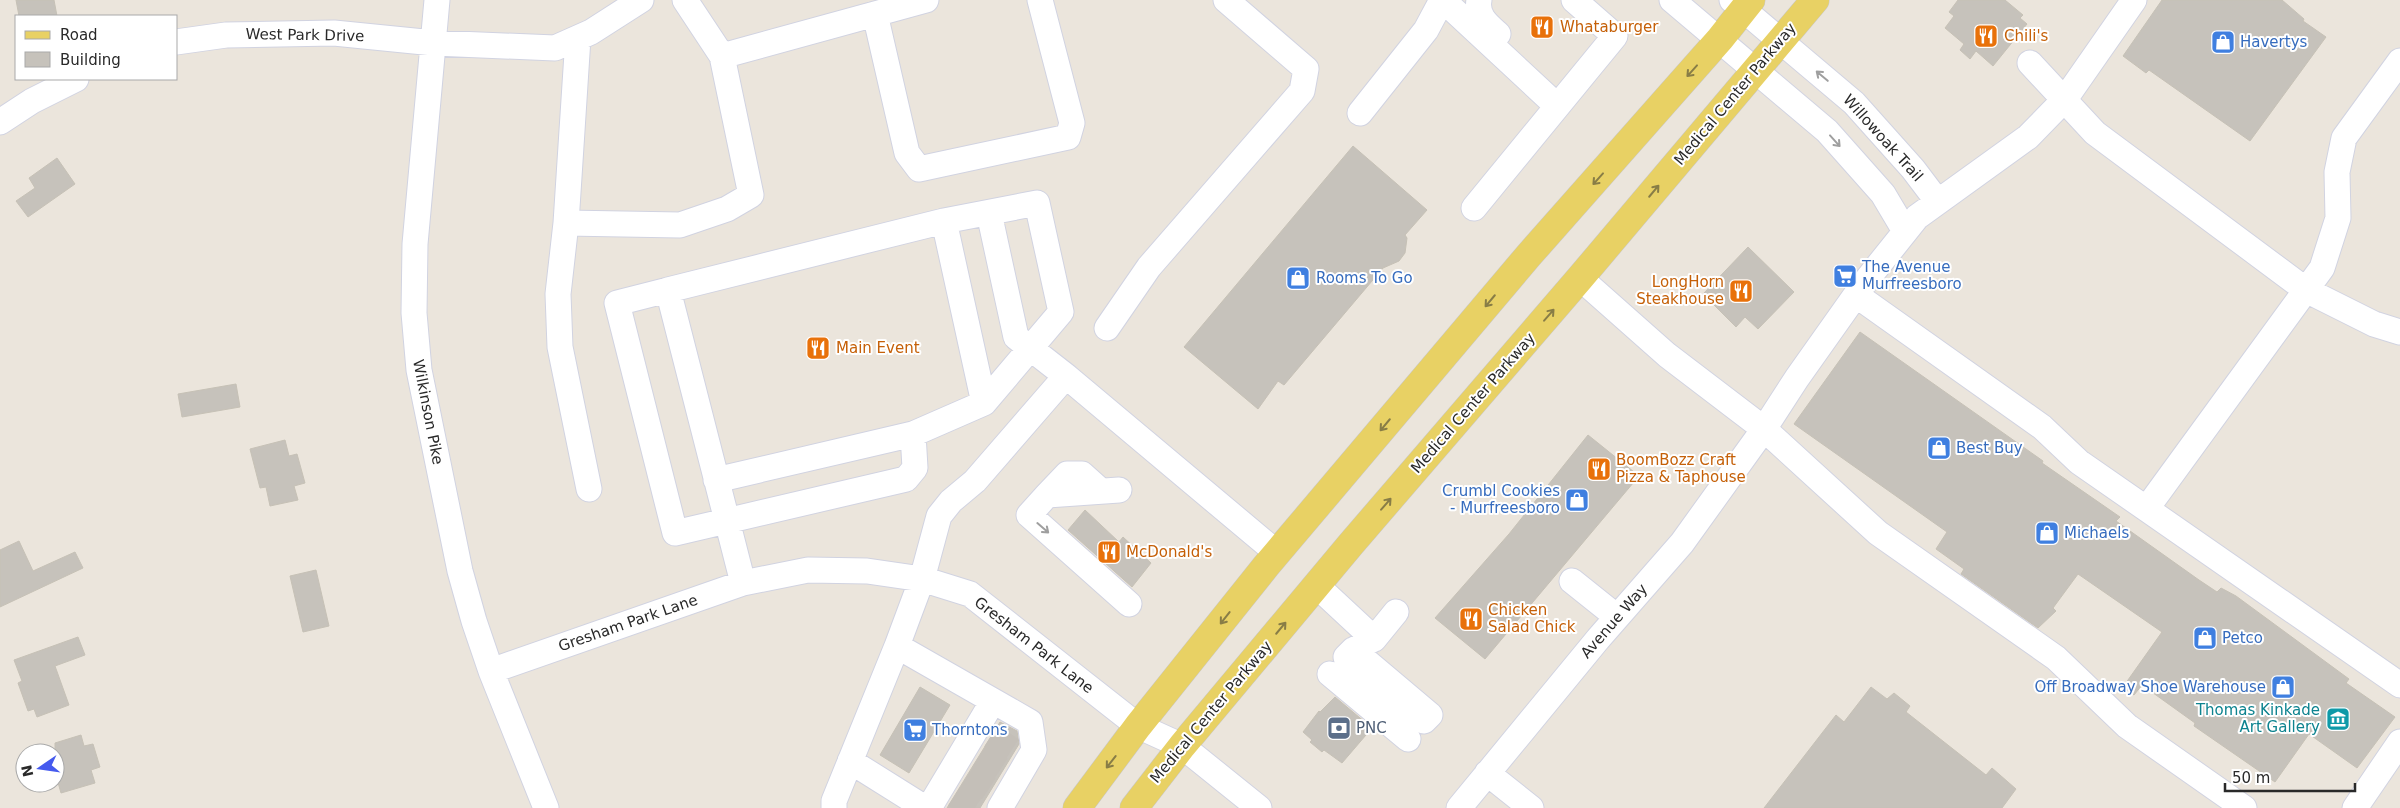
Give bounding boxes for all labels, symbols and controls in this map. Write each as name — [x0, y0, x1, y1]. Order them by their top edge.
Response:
restaurant icon: Whataburger — [1529, 14, 1555, 40]
legend — [15, 15, 178, 80]
place label: Whataburger — [1560, 18, 1659, 36]
street label: Medical Center Parkway — [1670, 19, 1800, 169]
restaurant icon: Chili's — [1973, 23, 1999, 49]
street label: West Park Drive — [245, 25, 365, 45]
text: Road — [60, 26, 98, 44]
place label: Chili's — [2004, 27, 2049, 45]
shop icon: Havertys — [2210, 29, 2236, 55]
place label: Havertys — [2240, 33, 2308, 51]
text: Building — [60, 51, 121, 69]
one-way arrow — [1686, 64, 1698, 77]
one-way arrow — [1816, 70, 1829, 82]
street label: Willowoak Trail — [1839, 91, 1927, 185]
one-way arrow — [1829, 134, 1841, 147]
one-way arrow — [1592, 172, 1603, 185]
one-way arrow — [1648, 185, 1659, 198]
place label: The Avenue Murfreesboro — [1861, 258, 1962, 293]
supermarket icon: The Avenue Murfreesboro — [1832, 263, 1858, 289]
shop icon: Rooms To Go — [1285, 265, 1311, 291]
place label: Rooms To Go — [1316, 269, 1413, 287]
place label: LongHorn Steakhouse — [1636, 273, 1724, 308]
restaurant icon: LongHorn Steakhouse — [1728, 278, 1754, 304]
one-way arrow — [1484, 294, 1496, 307]
one-way arrow — [1543, 308, 1554, 321]
street label: Medical Center Parkway — [1407, 329, 1539, 477]
restaurant icon: Main Event — [805, 335, 831, 361]
place label: Main Event — [836, 339, 920, 357]
street label: Wilkinson Pike — [409, 358, 447, 466]
one-way arrow — [1379, 418, 1391, 431]
shop icon: Best Buy — [1926, 435, 1952, 461]
place label: Best Buy — [1956, 439, 2023, 457]
place label: BoomBozz Craft Pizza & Taphouse — [1616, 451, 1746, 486]
restaurant icon: BoomBozz Craft Pizza & Taphouse — [1586, 456, 1612, 482]
place label: Crumbl Cookies - Murfreesboro — [1442, 482, 1560, 517]
shop icon: Crumbl Cookies - Murfreesboro — [1564, 487, 1590, 513]
one-way arrow — [1380, 498, 1391, 511]
shop icon: Michaels — [2034, 520, 2060, 546]
one-way arrow — [1036, 522, 1049, 534]
place label: Michaels — [2064, 524, 2129, 542]
restaurant icon: McDonald's — [1096, 539, 1122, 565]
place label: McDonald's — [1126, 543, 1212, 561]
street label: Avenue Way — [1577, 580, 1651, 662]
street label: Gresham Park Lane — [556, 591, 700, 655]
street label: Gresham Park Lane — [971, 593, 1097, 697]
place label: Chicken Salad Chick — [1488, 601, 1576, 636]
restaurant icon: Chicken Salad Chick — [1458, 606, 1484, 632]
one-way arrow — [1219, 611, 1230, 624]
one-way arrow — [1275, 622, 1287, 635]
shop icon: Petco — [2192, 625, 2218, 651]
place label: Petco — [2222, 629, 2263, 647]
street label: Medical Center Parkway — [1146, 637, 1276, 787]
shop icon: Off Broadway Shoe Warehouse — [2270, 674, 2296, 700]
place label: Off Broadway Shoe Warehouse — [2034, 678, 2266, 696]
place label: Thomas Kinkade Art Gallery — [2195, 701, 2320, 736]
museum icon: Thomas Kinkade Art Gallery — [2325, 706, 2351, 732]
bank icon: PNC — [1326, 715, 1352, 741]
supermarket icon: Thorntons — [902, 717, 928, 743]
place label: PNC — [1356, 719, 1387, 737]
place label: Thorntons — [931, 721, 1008, 739]
north arrow — [15, 743, 65, 793]
one-way arrow — [1105, 755, 1116, 768]
scale bar — [2225, 760, 2355, 792]
text: N — [18, 763, 36, 778]
text: 50 m — [2232, 769, 2270, 787]

